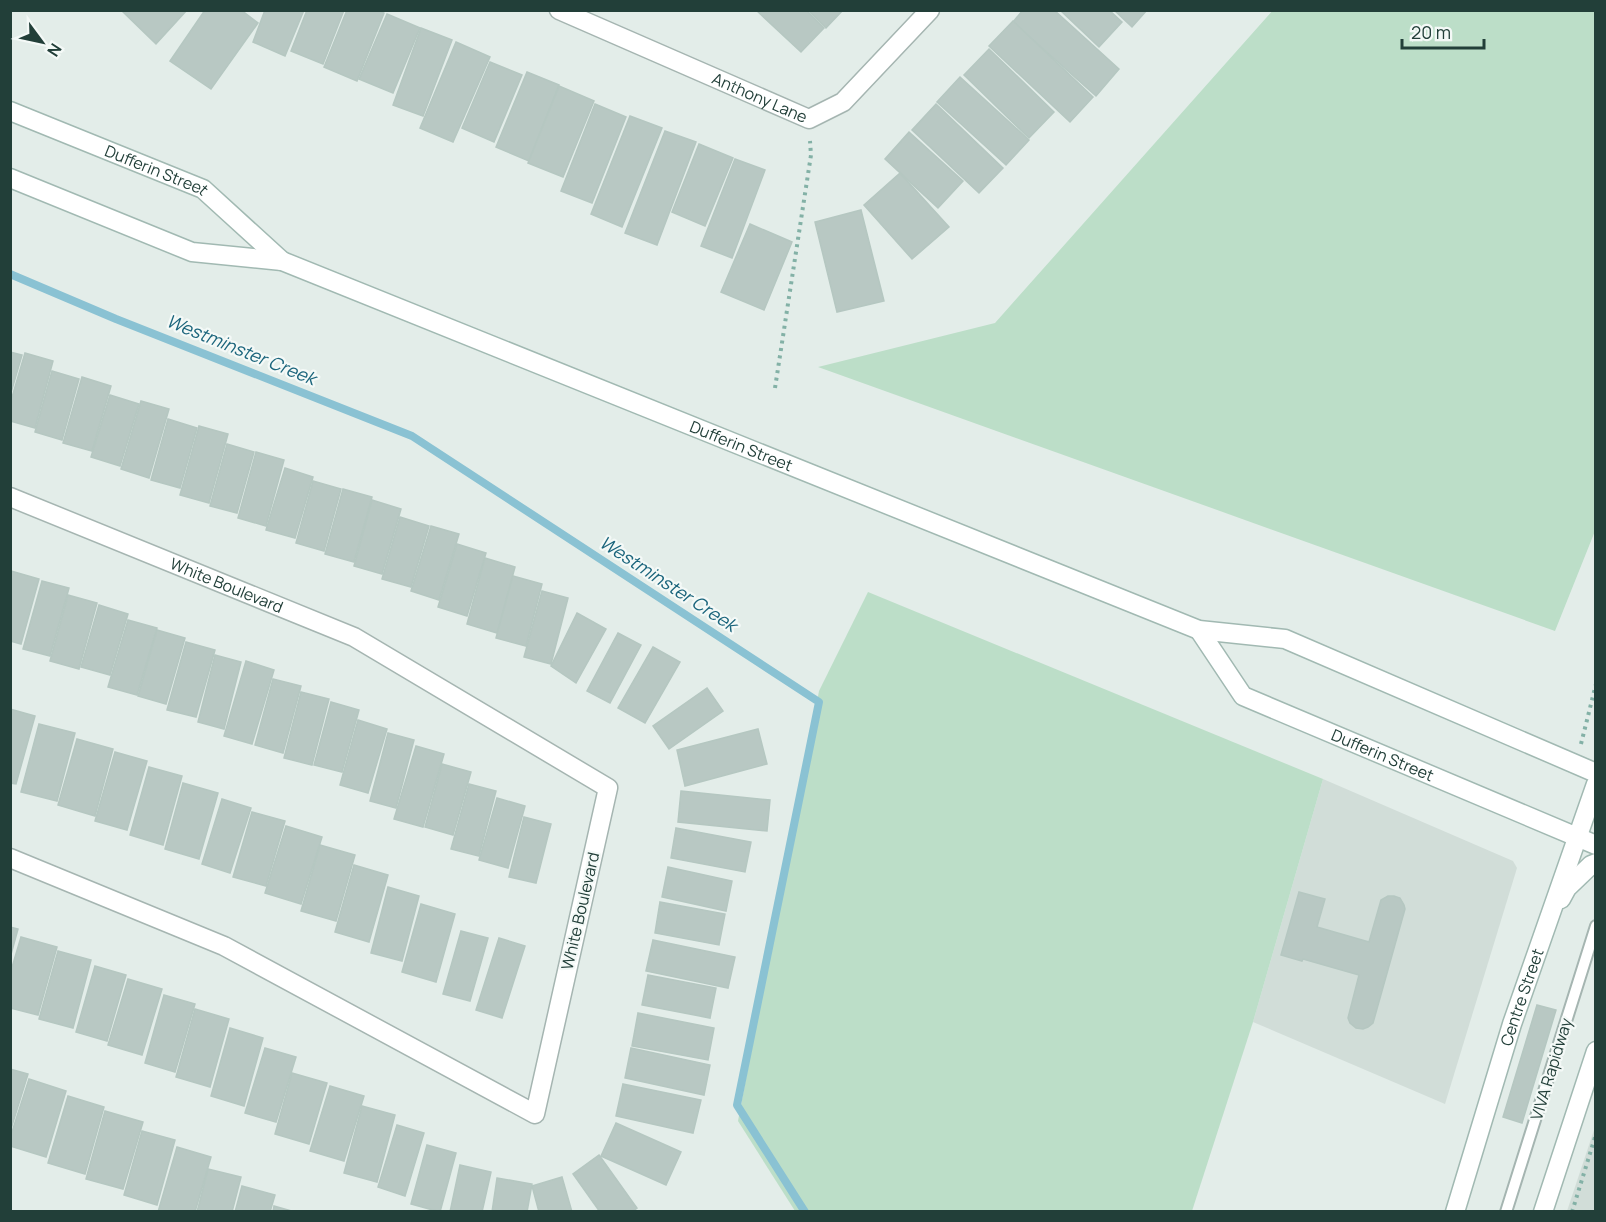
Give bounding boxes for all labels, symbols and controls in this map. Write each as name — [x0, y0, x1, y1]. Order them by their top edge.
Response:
north arrow — [12, 12, 72, 72]
scale bar — [1402, 12, 1484, 50]
text: 20 m — [1411, 20, 1451, 44]
text: N — [42, 39, 67, 61]
street label: Anthony Lane — [709, 67, 811, 128]
street label: Dufferin Street — [102, 140, 214, 200]
water label: Westminster Creek — [163, 308, 323, 391]
street label: Dufferin Street — [687, 415, 796, 476]
water label: Westminster Creek — [595, 530, 744, 638]
street label: White Boulevard — [167, 552, 287, 618]
street label: Dufferin Street — [1328, 724, 1437, 786]
street label: White Boulevard — [556, 850, 604, 972]
street label: Centre Street — [1495, 945, 1549, 1049]
street label: VIVA Rapidway — [1525, 1015, 1577, 1123]

